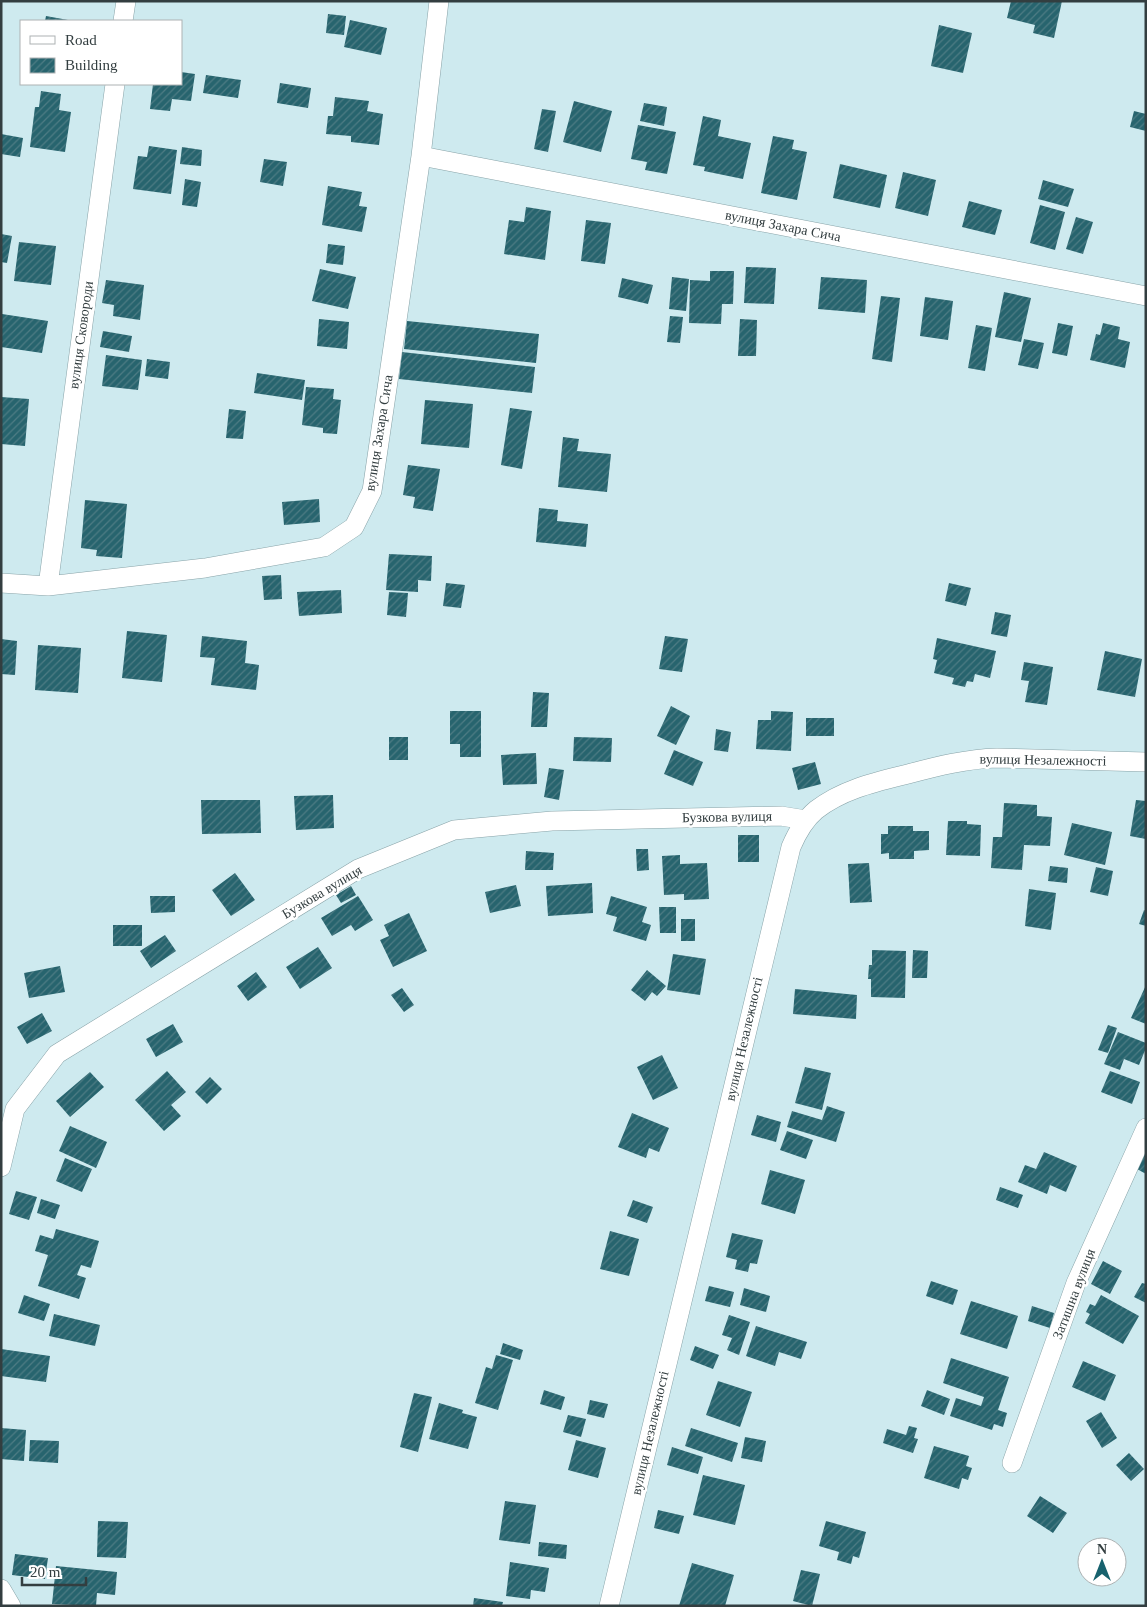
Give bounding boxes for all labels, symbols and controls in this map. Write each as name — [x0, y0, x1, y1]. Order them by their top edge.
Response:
legend — [20, 20, 182, 85]
text: Road — [65, 32, 97, 48]
text: Building — [65, 57, 118, 73]
street label: вулиця Захара Сича — [724, 207, 843, 245]
street label: вулиця Сковороди — [66, 280, 96, 390]
street label: вулиця Захара Сича — [362, 373, 396, 492]
street label: вулиця Незалежності — [980, 751, 1107, 769]
street label: Бузкова вулиця — [682, 809, 773, 825]
street label: Бузкова вулиця — [279, 862, 365, 922]
street label: вулиця Незалежності — [722, 975, 766, 1102]
street label: Затишна вулиця — [1050, 1246, 1098, 1341]
street label: вулиця Незалежності — [628, 1369, 672, 1496]
north arrow — [1077, 1537, 1127, 1587]
text: N — [1097, 1542, 1107, 1557]
scale bar — [22, 1554, 86, 1586]
text: 20 m — [30, 1564, 61, 1580]

